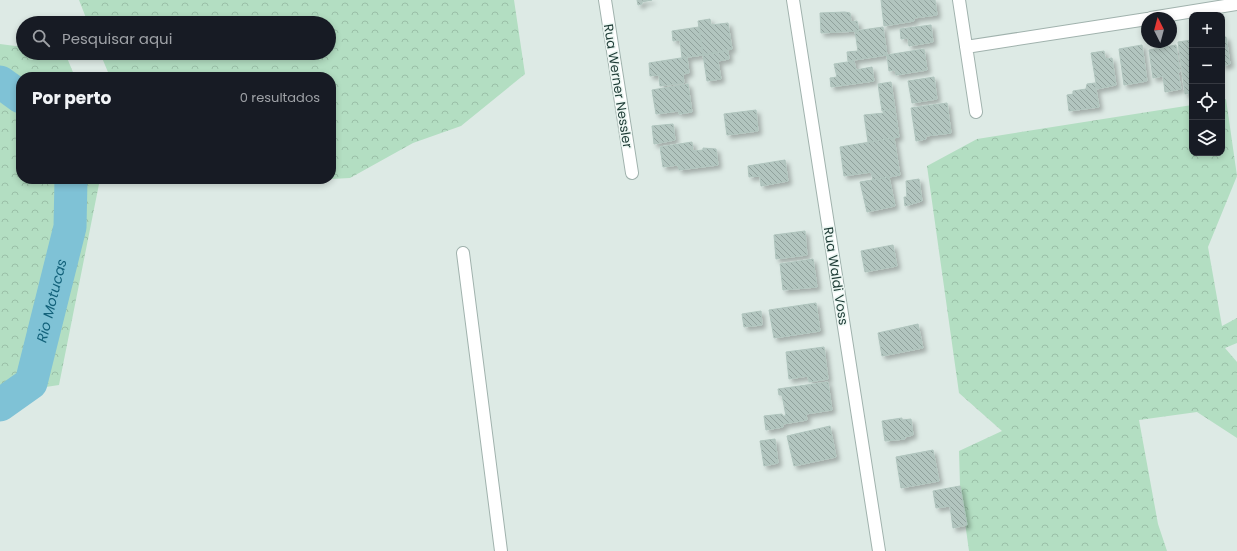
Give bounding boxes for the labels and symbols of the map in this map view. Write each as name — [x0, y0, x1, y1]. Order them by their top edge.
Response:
north arrow — [1141, 12, 1177, 48]
street label: Rua Werner Nessler — [599, 22, 637, 150]
street label: Rua Waldi Voss — [819, 225, 853, 327]
water label: Rio Motucas — [32, 257, 72, 344]

